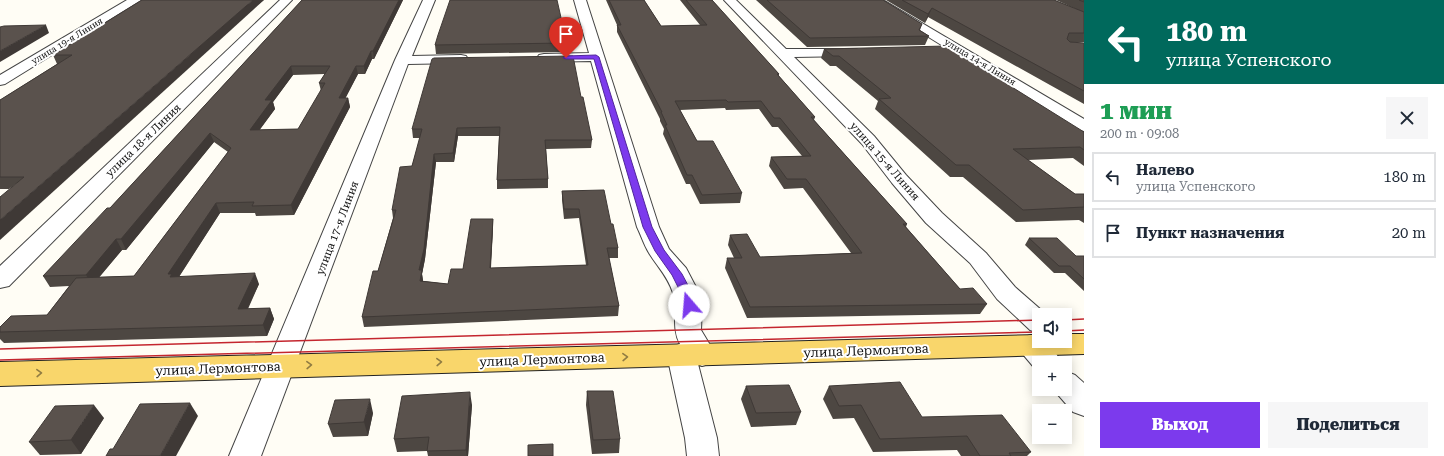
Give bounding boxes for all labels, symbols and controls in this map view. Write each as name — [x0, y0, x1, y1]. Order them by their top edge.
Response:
text: 180 m — [1166, 15, 1247, 48]
street label: улица 19-я Линия — [30, 16, 104, 66]
icon: left — [1100, 16, 1152, 68]
pin — [549, 17, 583, 58]
icon: arrive — [555, 23, 577, 45]
street label: улица 14-я Линия — [943, 37, 1017, 87]
text: улица Успенского — [1166, 49, 1332, 70]
text: 1 мин — [1100, 97, 1172, 125]
button: close — [1386, 97, 1428, 139]
street label: улица 18-я Линия — [103, 101, 184, 180]
street label: улица 15-я Линия — [847, 120, 922, 203]
text: 200 m · 09:08 — [1100, 126, 1179, 141]
text: Налево — [1136, 161, 1195, 179]
icon: left — [1102, 166, 1124, 188]
text: 180 m — [1383, 168, 1426, 186]
street label: улица 17-я Линия — [314, 179, 361, 277]
text: улица Успенского — [1136, 179, 1256, 194]
icon: arrive — [1102, 222, 1124, 244]
text: Пункт назначения — [1136, 224, 1284, 242]
text: 20 m — [1392, 224, 1426, 242]
position arrow — [668, 284, 710, 326]
map controls — [1032, 308, 1072, 444]
button: sound — [1032, 308, 1072, 348]
street label: улица Лермонтова — [803, 341, 929, 360]
street label: улица Лермонтова — [479, 350, 605, 369]
one-way arrow — [622, 353, 628, 361]
button: + — [1032, 356, 1072, 396]
one-way arrow — [436, 358, 442, 366]
street label: улица Лермонтова — [155, 359, 281, 378]
one-way arrow — [306, 361, 312, 370]
one-way arrow — [36, 368, 42, 377]
button: Выход — [1100, 402, 1260, 448]
button: Поделиться — [1268, 402, 1428, 448]
button: − — [1032, 404, 1072, 444]

